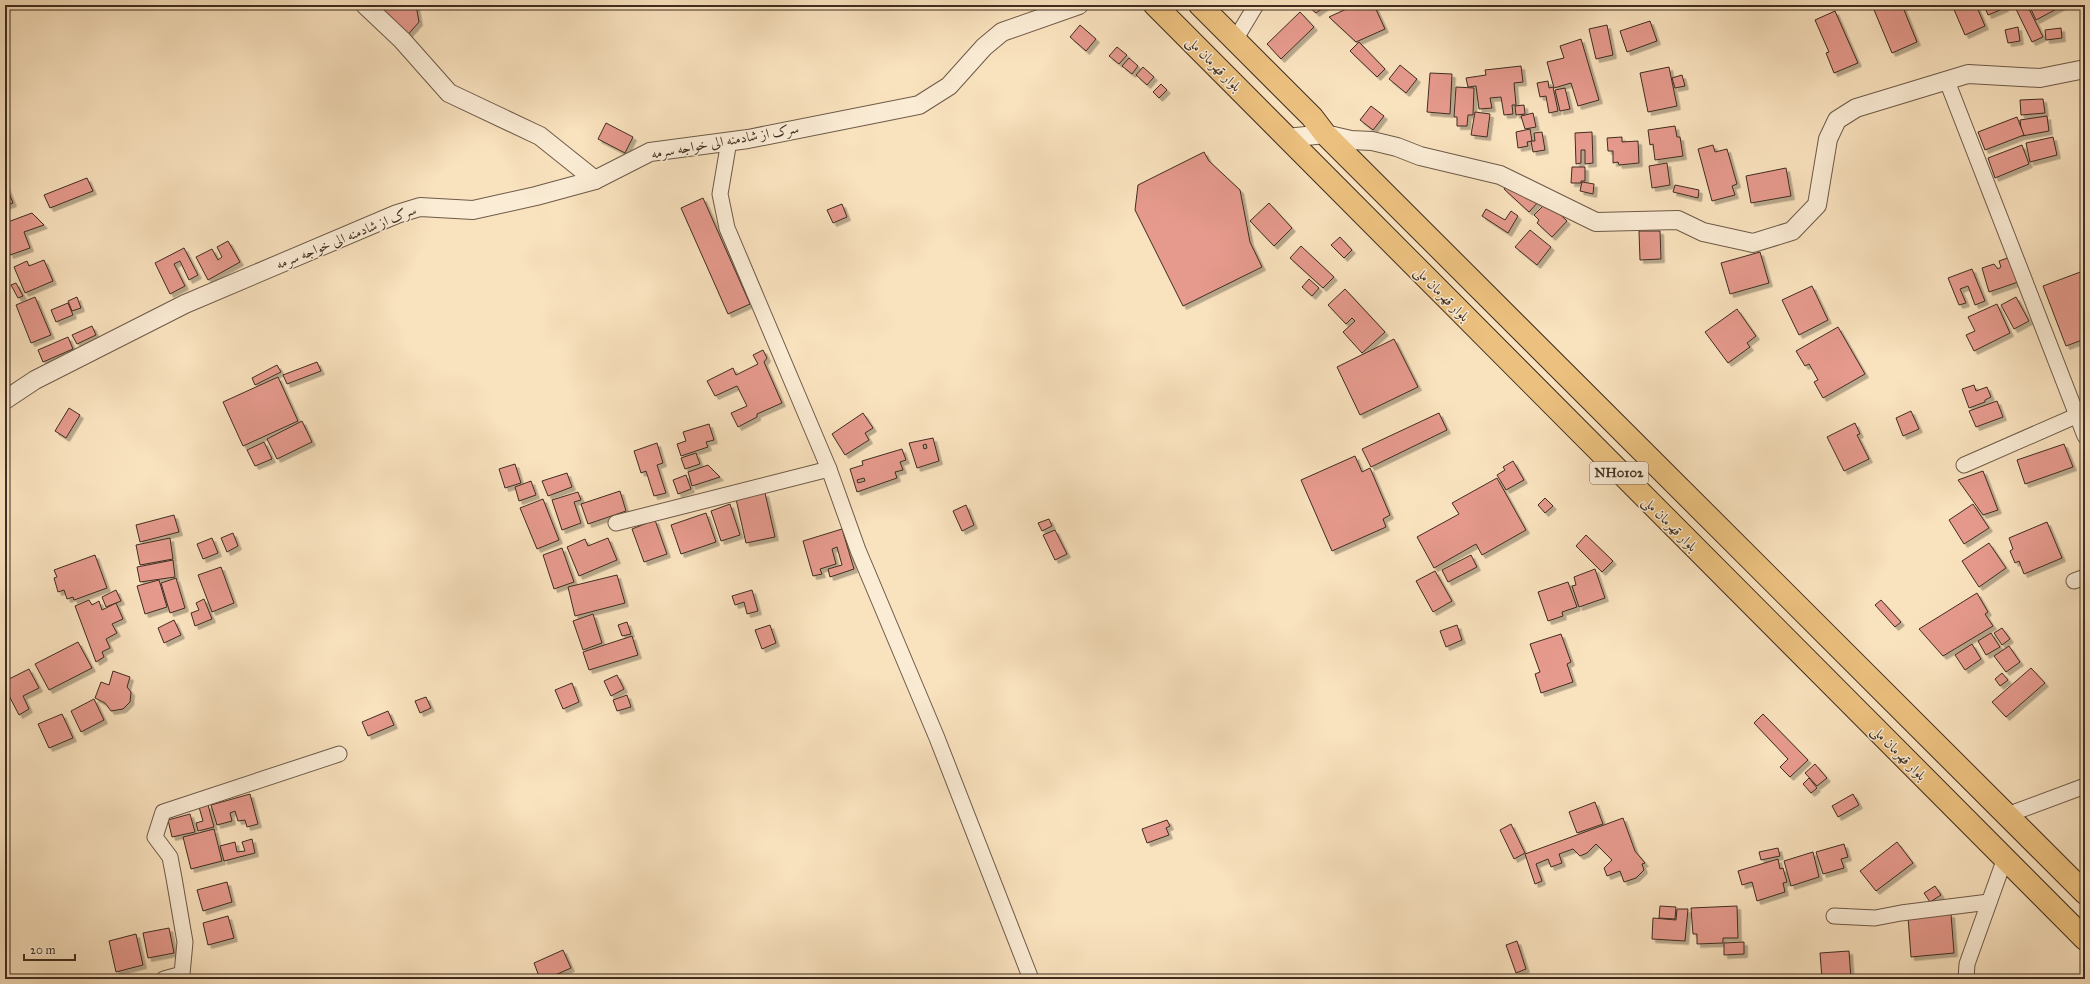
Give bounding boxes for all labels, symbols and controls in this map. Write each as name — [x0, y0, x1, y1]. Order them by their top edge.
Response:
street label: بلوار قهرمان ملی — [1182, 33, 1245, 96]
street label: سرک از شادمنه الی خواجه سرمه — [650, 120, 801, 163]
street label: سرک از شادمنه الی خواجه سرمه — [273, 201, 419, 274]
street label: بلوار قهرمان ملی — [1410, 263, 1473, 326]
road number: NH0102 — [1590, 462, 1648, 484]
street label: بلوار قهرمان ملی — [1638, 493, 1701, 556]
street label: بلوار قهرمان ملی — [1867, 722, 1930, 785]
scale bar — [24, 936, 75, 962]
text: 20 m — [30, 943, 56, 957]

